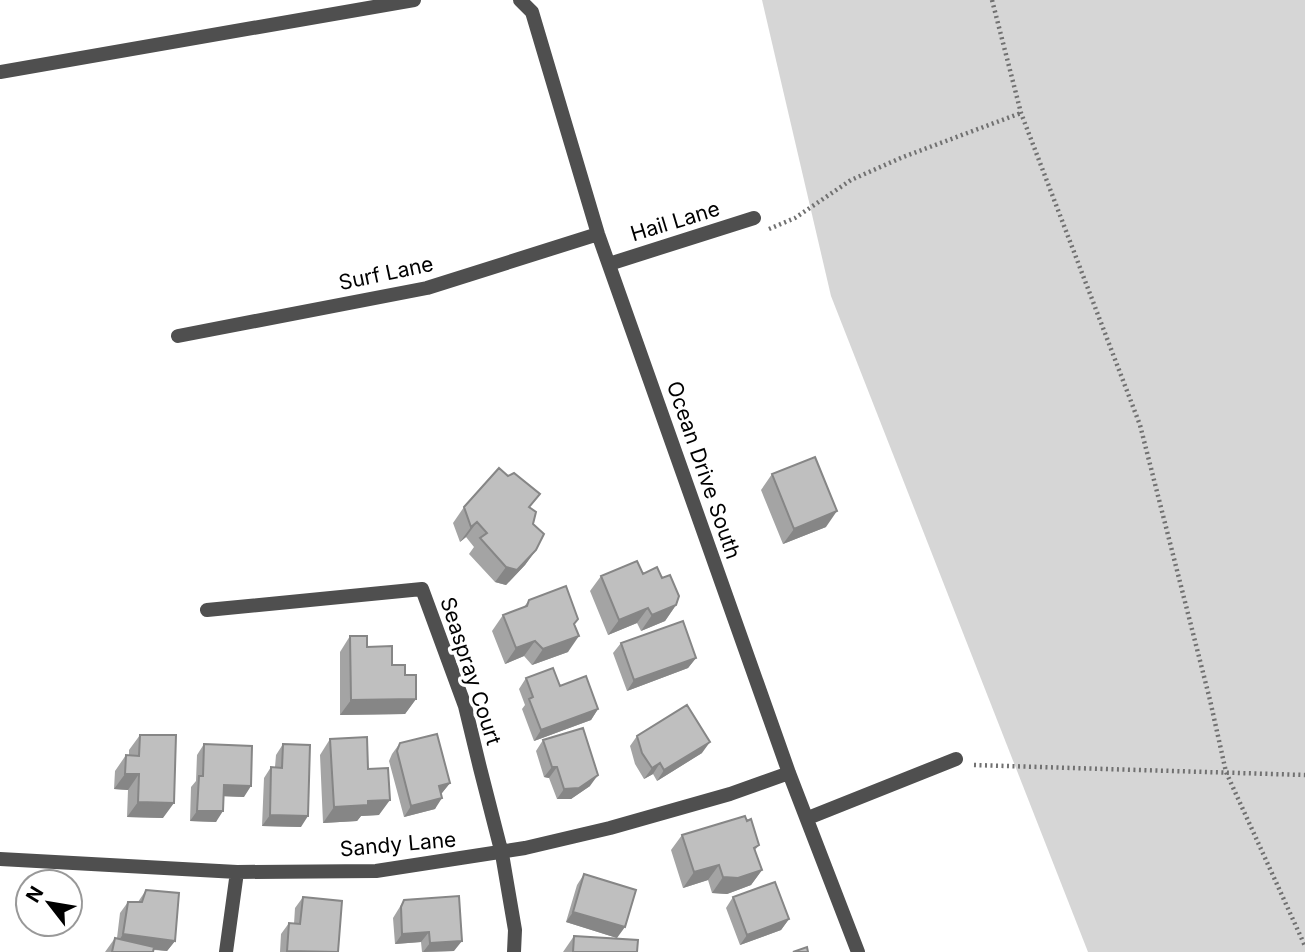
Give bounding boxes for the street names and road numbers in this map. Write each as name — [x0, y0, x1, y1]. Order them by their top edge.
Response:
street label: Hail Lane — [627, 196, 723, 246]
street label: Surf Lane — [336, 251, 436, 295]
street label: Ocean Drive South — [662, 378, 746, 562]
street label: Seaspray Court — [435, 594, 507, 748]
street label: Sandy Lane — [339, 826, 457, 862]

